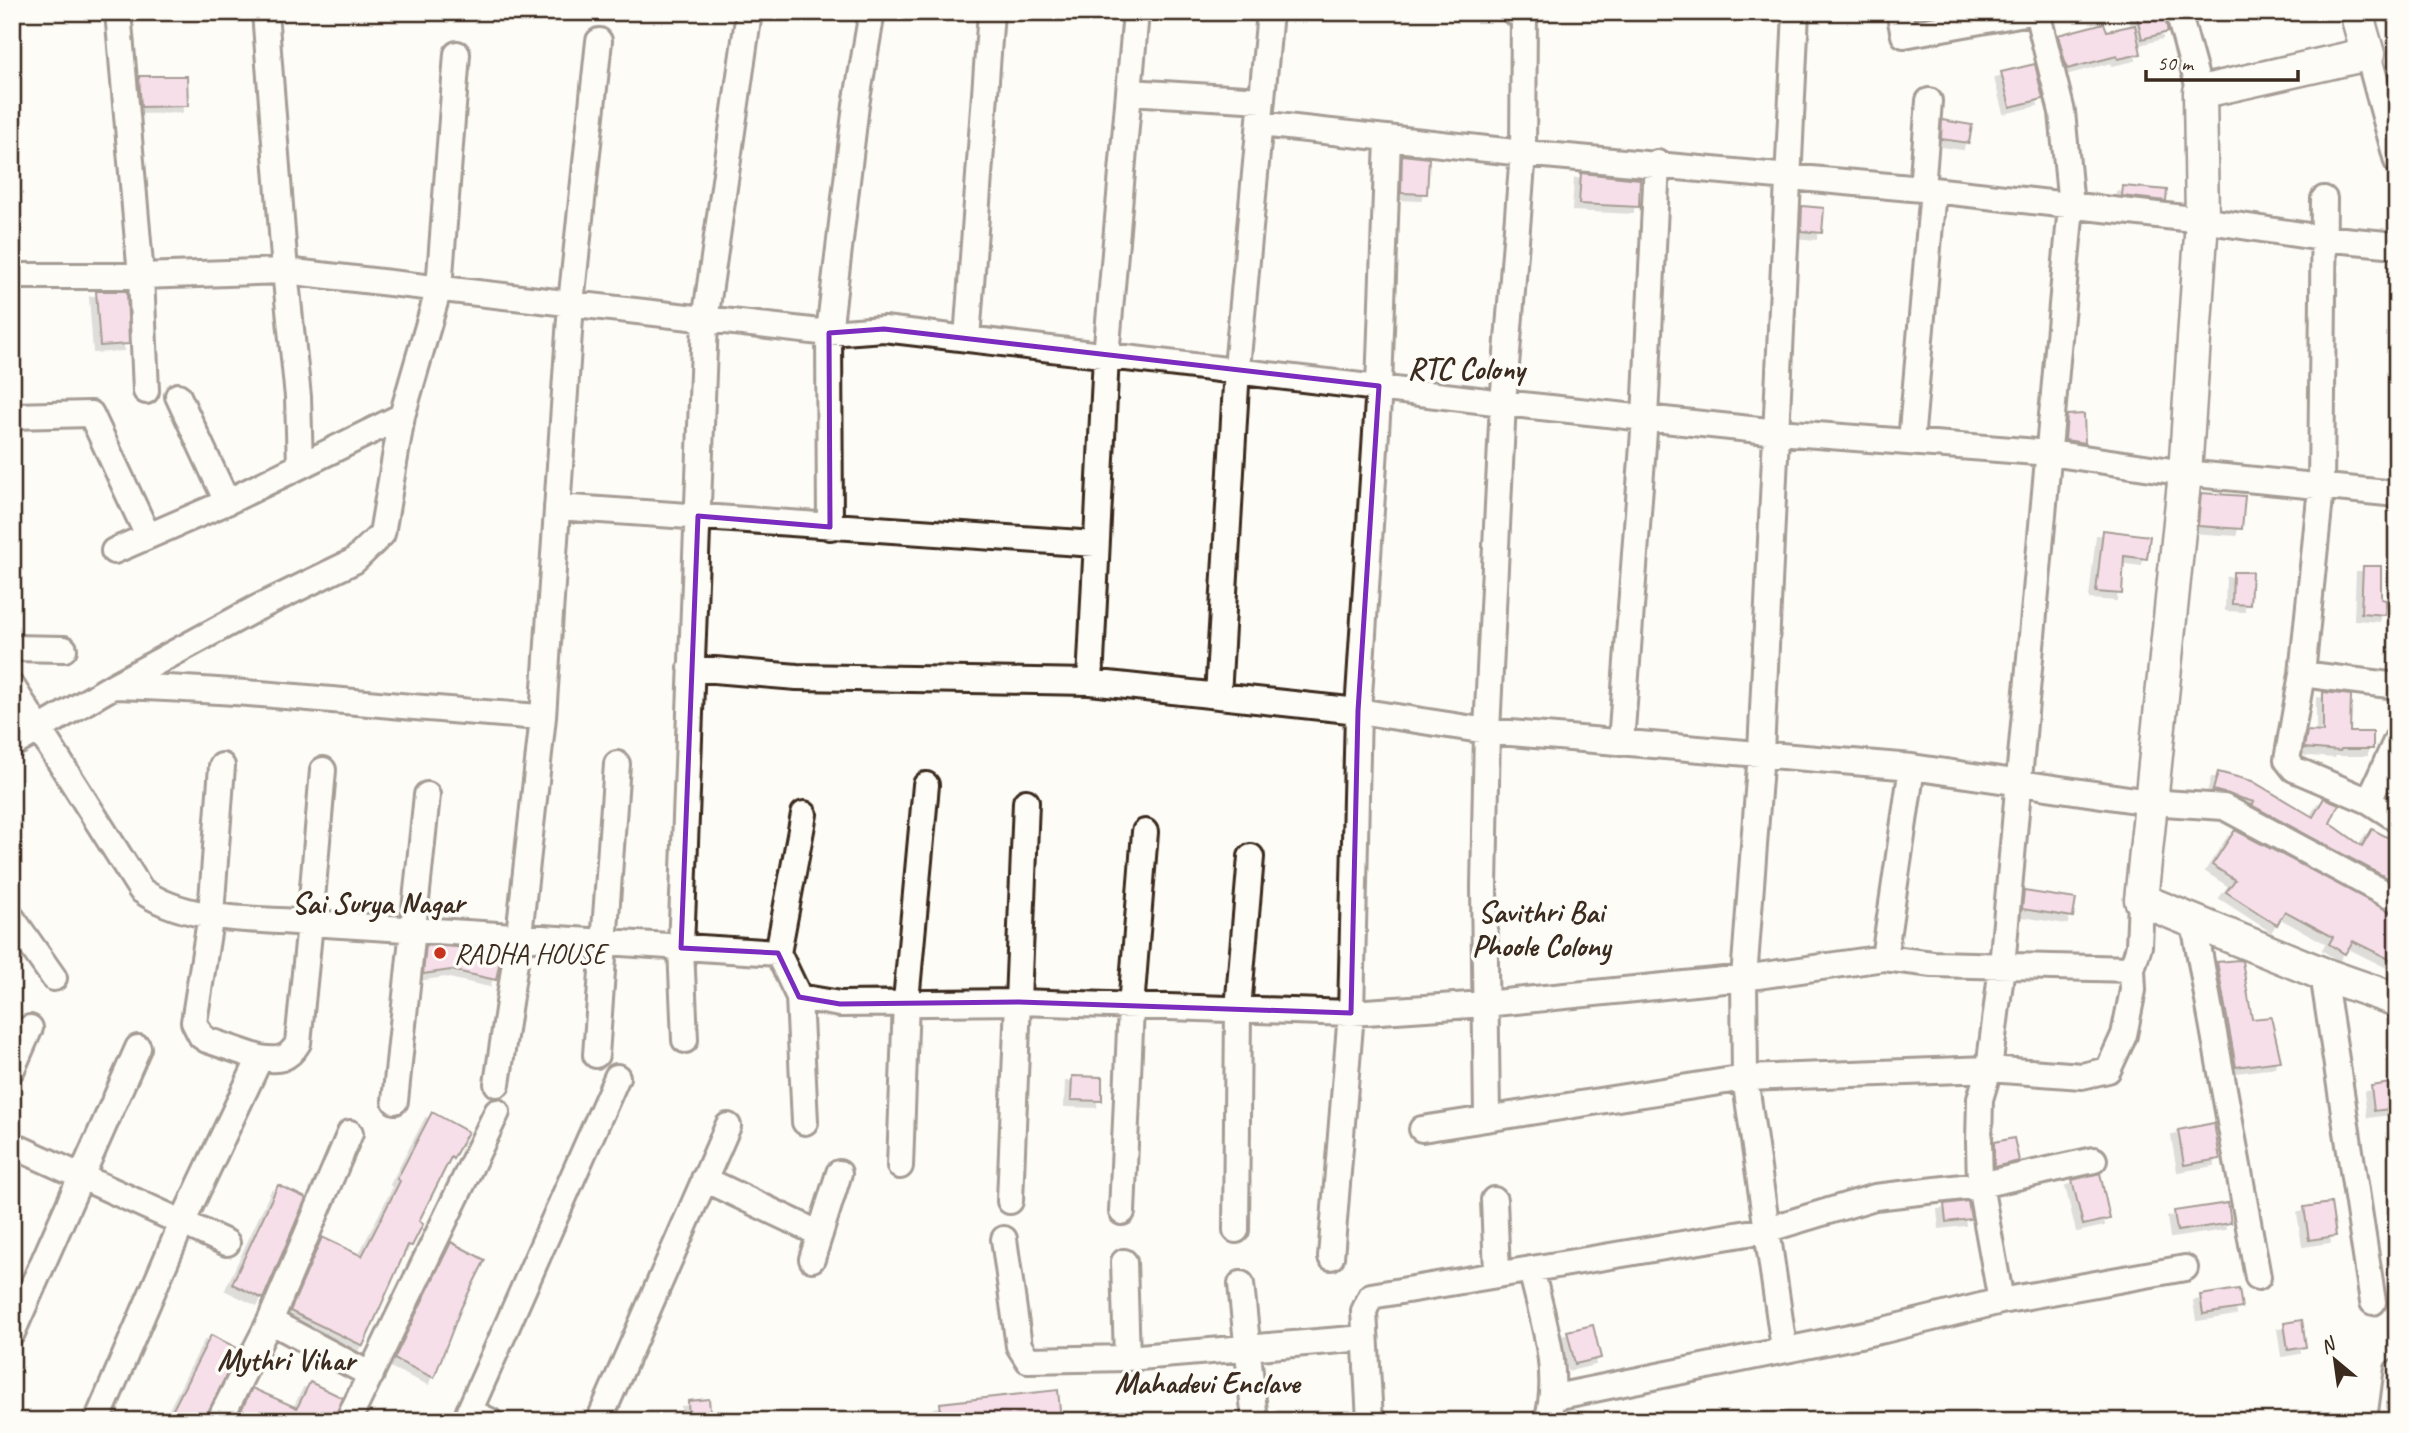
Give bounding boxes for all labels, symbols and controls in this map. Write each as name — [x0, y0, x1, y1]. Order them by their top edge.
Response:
scale bar — [2146, 38, 2299, 82]
text: 50 m — [2157, 50, 2195, 76]
district label: RTC Colony — [1408, 350, 1527, 388]
district label: Sai Surya Nagar — [292, 884, 467, 923]
district label: Savithri Bai Phoole Colony — [1472, 893, 1613, 966]
place label: RADHA HOUSE — [454, 936, 610, 971]
marker: RADHA HOUSE — [432, 945, 448, 961]
north arrow — [2300, 1324, 2370, 1394]
text: N — [2316, 1331, 2341, 1359]
district label: Mythri Vihar — [217, 1341, 358, 1379]
district label: Mahadevi Enclave — [1114, 1364, 1302, 1402]

